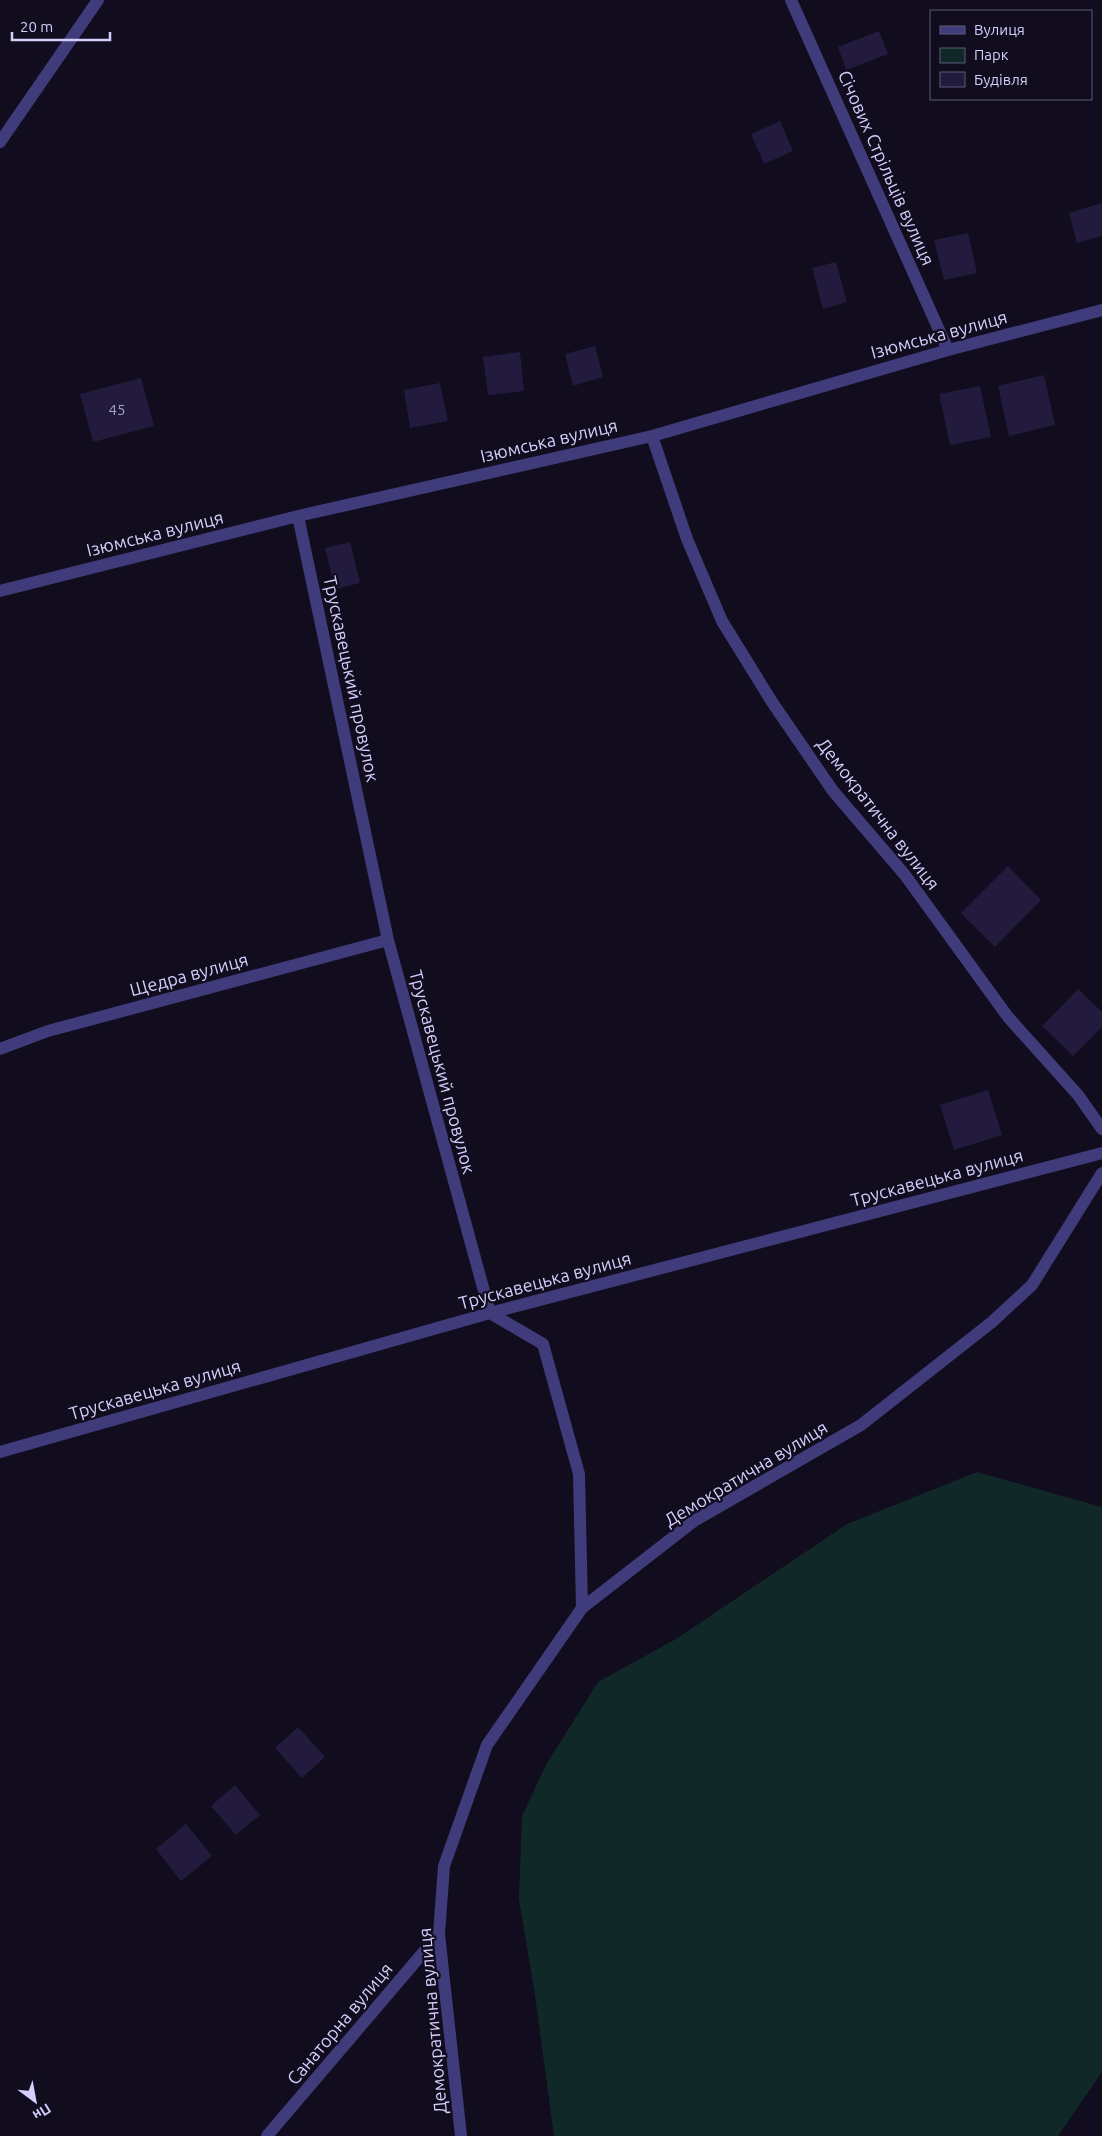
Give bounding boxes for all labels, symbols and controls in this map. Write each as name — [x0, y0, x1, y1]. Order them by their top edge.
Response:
scale bar — [12, 10, 110, 42]
legend — [930, 10, 1092, 100]
text: 20 m — [20, 18, 53, 35]
text: Вулиця — [974, 21, 1025, 38]
text: Парк — [974, 46, 1009, 63]
street label: Січових Стрільців вулиця — [835, 67, 939, 268]
text: Будівля — [974, 71, 1028, 88]
street label: Ізюмська вулиця — [868, 306, 1009, 362]
house number: 45 — [109, 401, 125, 418]
street label: Ізюмська вулиця — [478, 414, 619, 466]
street label: Ізюмська вулиця — [84, 506, 225, 560]
street label: Трускавецький провулок — [320, 574, 384, 784]
street label: Демократична вулиця — [813, 734, 944, 893]
street label: Щедра вулиця — [127, 949, 250, 999]
street label: Трускавецький провулок — [406, 968, 480, 1176]
street label: Трускавецька вулиця — [848, 1144, 1025, 1210]
street label: Трускавецька вулиця — [456, 1247, 633, 1313]
street label: Трускавецька вулиця — [67, 1355, 243, 1423]
street label: Демократична вулиця — [660, 1416, 831, 1530]
street label: Демократична вулиця — [414, 1927, 450, 2115]
street label: Санаторна вулиця — [283, 1958, 396, 2088]
north arrow — [10, 2076, 60, 2126]
text: Пн — [30, 2100, 54, 2124]

